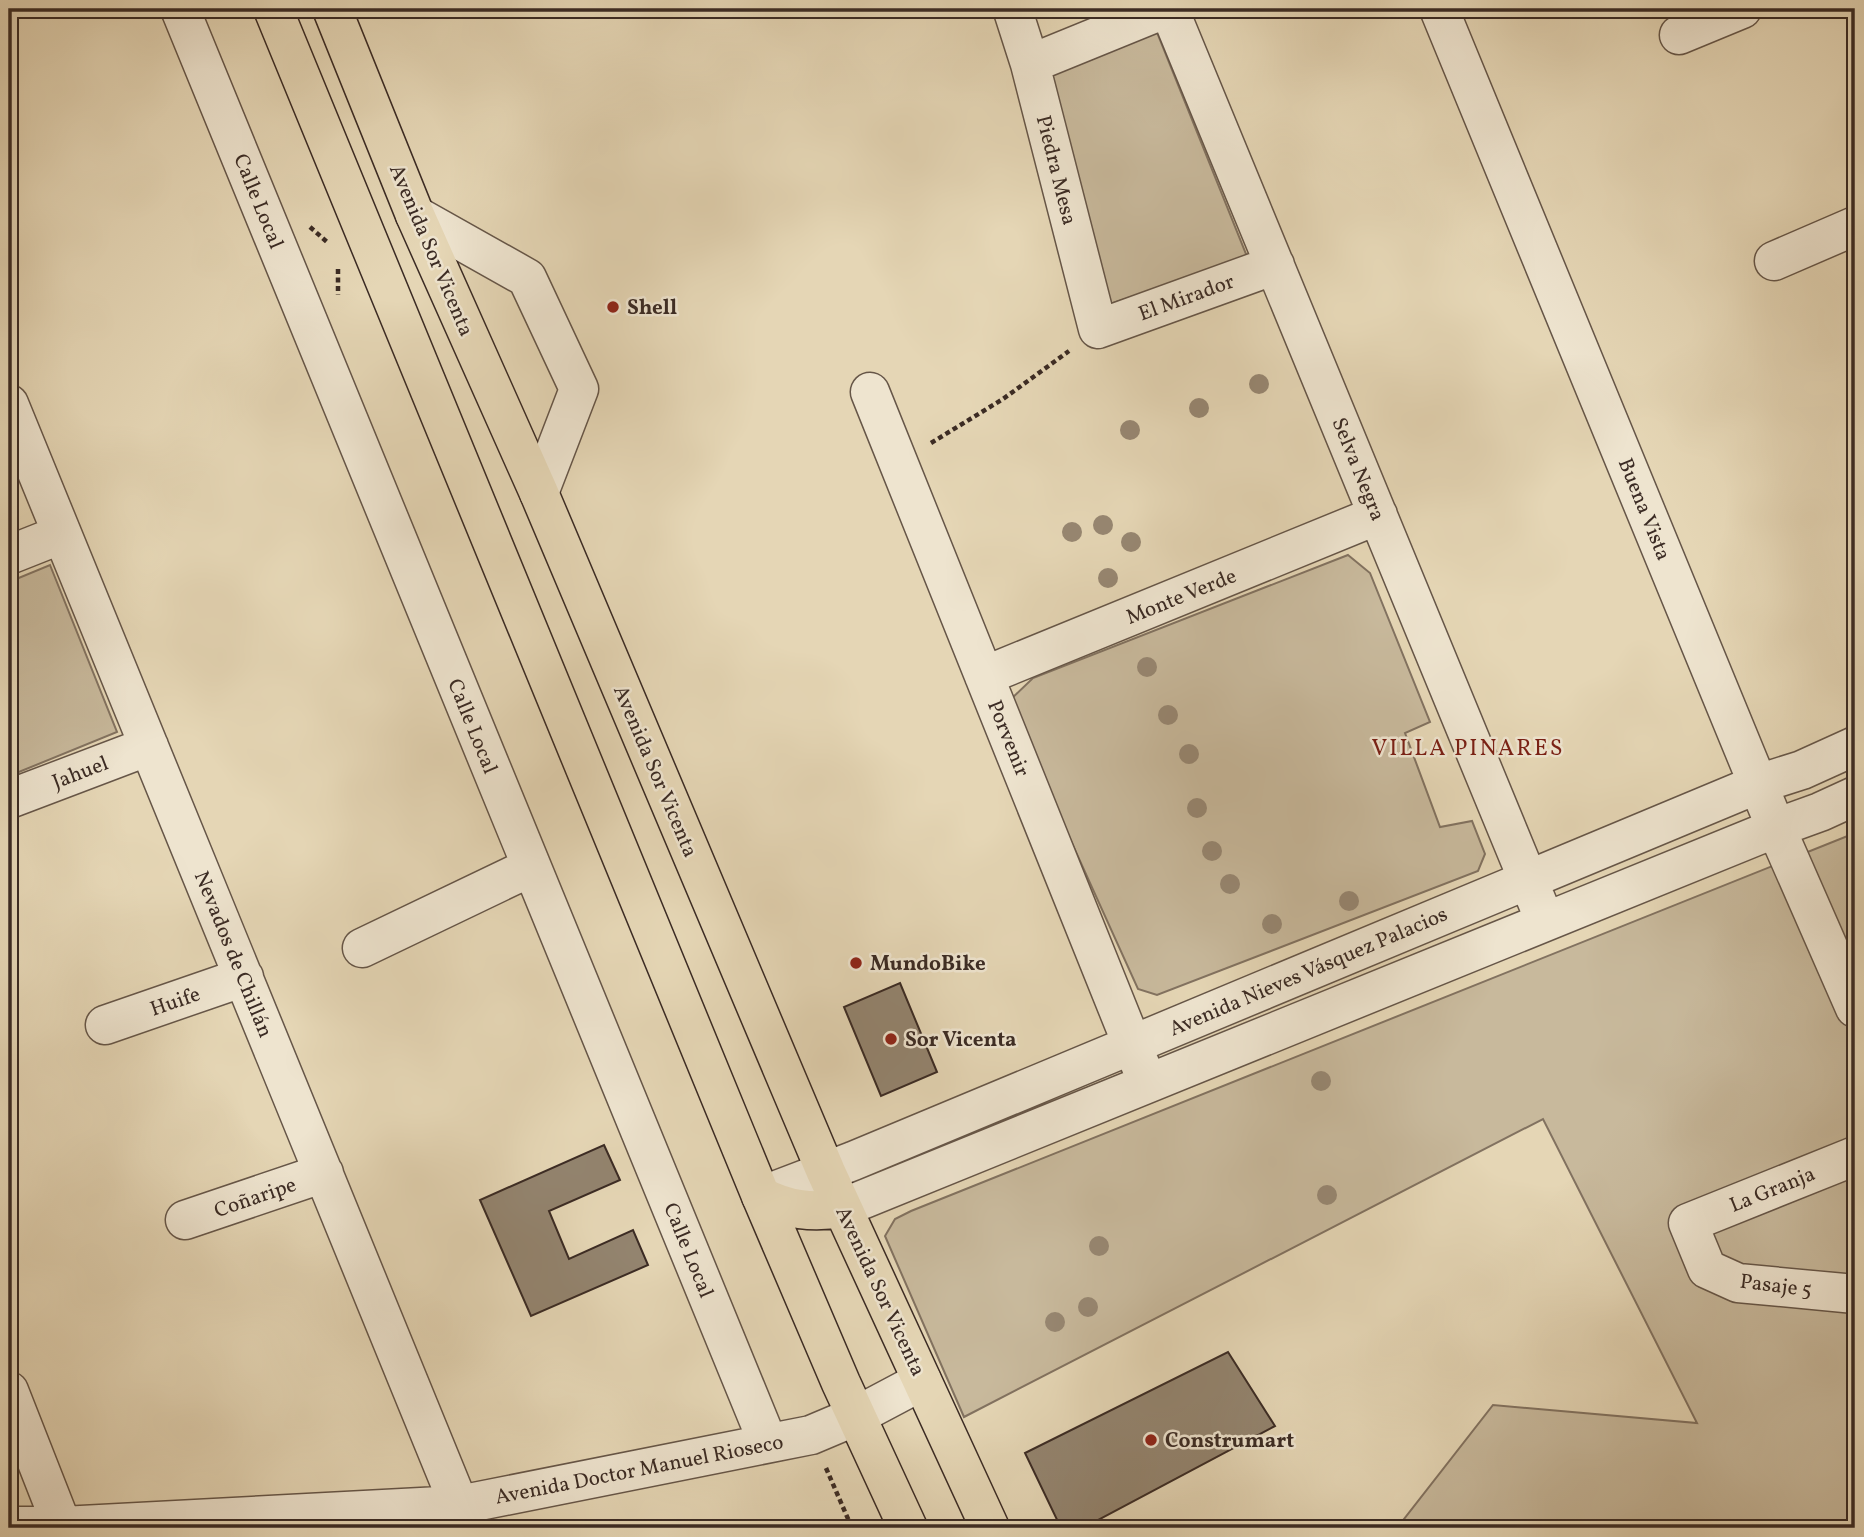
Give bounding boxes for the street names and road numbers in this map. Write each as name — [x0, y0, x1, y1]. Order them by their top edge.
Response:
street label: Piedra Mesa — [1028, 112, 1083, 228]
street label: Calle Local — [225, 150, 290, 253]
street label: Avenida Sor Vicenta — [381, 160, 480, 341]
street label: El Mirador — [1135, 268, 1239, 329]
street label: Selva Negra — [1324, 414, 1391, 526]
street label: Buena Vista — [1610, 454, 1677, 565]
street label: Monte Verde — [1122, 562, 1241, 633]
street label: Calle Local — [439, 675, 504, 778]
street label: Avenida Sor Vicenta — [605, 681, 704, 862]
street label: Porvenir — [979, 696, 1036, 781]
street label: Jahuel — [48, 749, 113, 797]
street label: Nevados de Chillán — [186, 867, 279, 1042]
street label: Avenida Nieves Vásquez Palacios — [1165, 900, 1452, 1044]
street label: Huife — [147, 980, 204, 1024]
street label: La Granja — [1725, 1160, 1820, 1221]
street label: Coñaripe — [211, 1171, 300, 1226]
street label: Calle Local — [655, 1199, 720, 1302]
street label: Avenida Sor Vicenta — [828, 1202, 932, 1381]
street label: Pasaje 5 — [1738, 1268, 1813, 1305]
street label: Avenida Doctor Manuel Rioseco — [493, 1428, 786, 1513]

